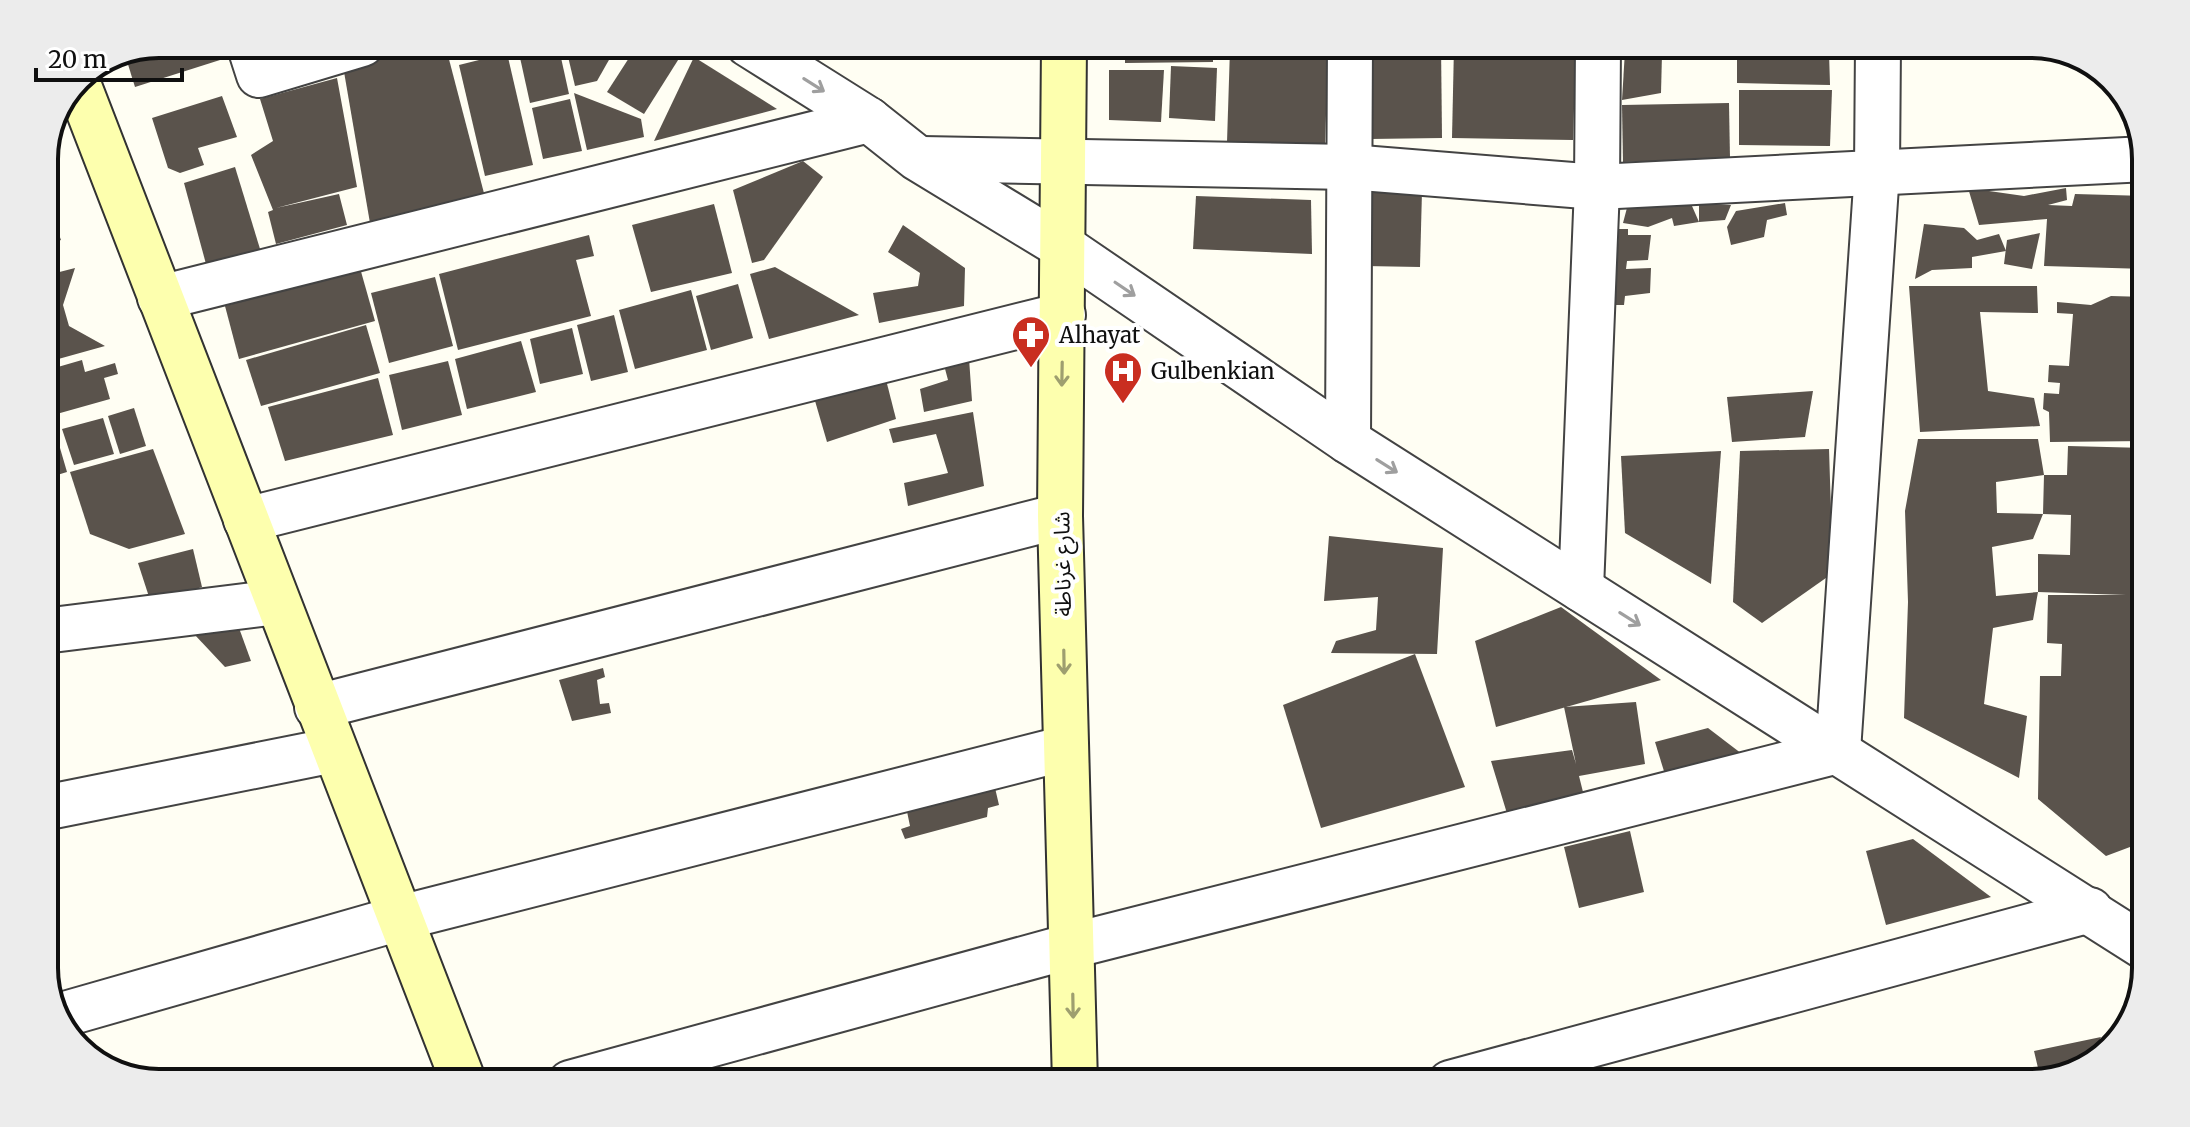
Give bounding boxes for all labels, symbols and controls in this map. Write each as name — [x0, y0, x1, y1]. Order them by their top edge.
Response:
scale bar — [36, 32, 182, 82]
text: 20 m — [48, 44, 107, 75]
one-way arrow — [802, 78, 825, 94]
one-way arrow — [1113, 281, 1135, 297]
pharmacy icon: Alhayat — [1010, 314, 1052, 369]
place label: Alhayat — [1058, 321, 1141, 349]
hospital icon: Gulbenkian — [1102, 350, 1144, 405]
place label: Gulbenkian — [1151, 357, 1275, 385]
one-way arrow — [1055, 360, 1070, 387]
one-way arrow — [1375, 457, 1397, 474]
street label: شارع غرناطة — [1047, 511, 1080, 617]
one-way arrow — [1618, 612, 1641, 628]
one-way arrow — [1056, 648, 1072, 675]
one-way arrow — [1065, 992, 1081, 1019]

